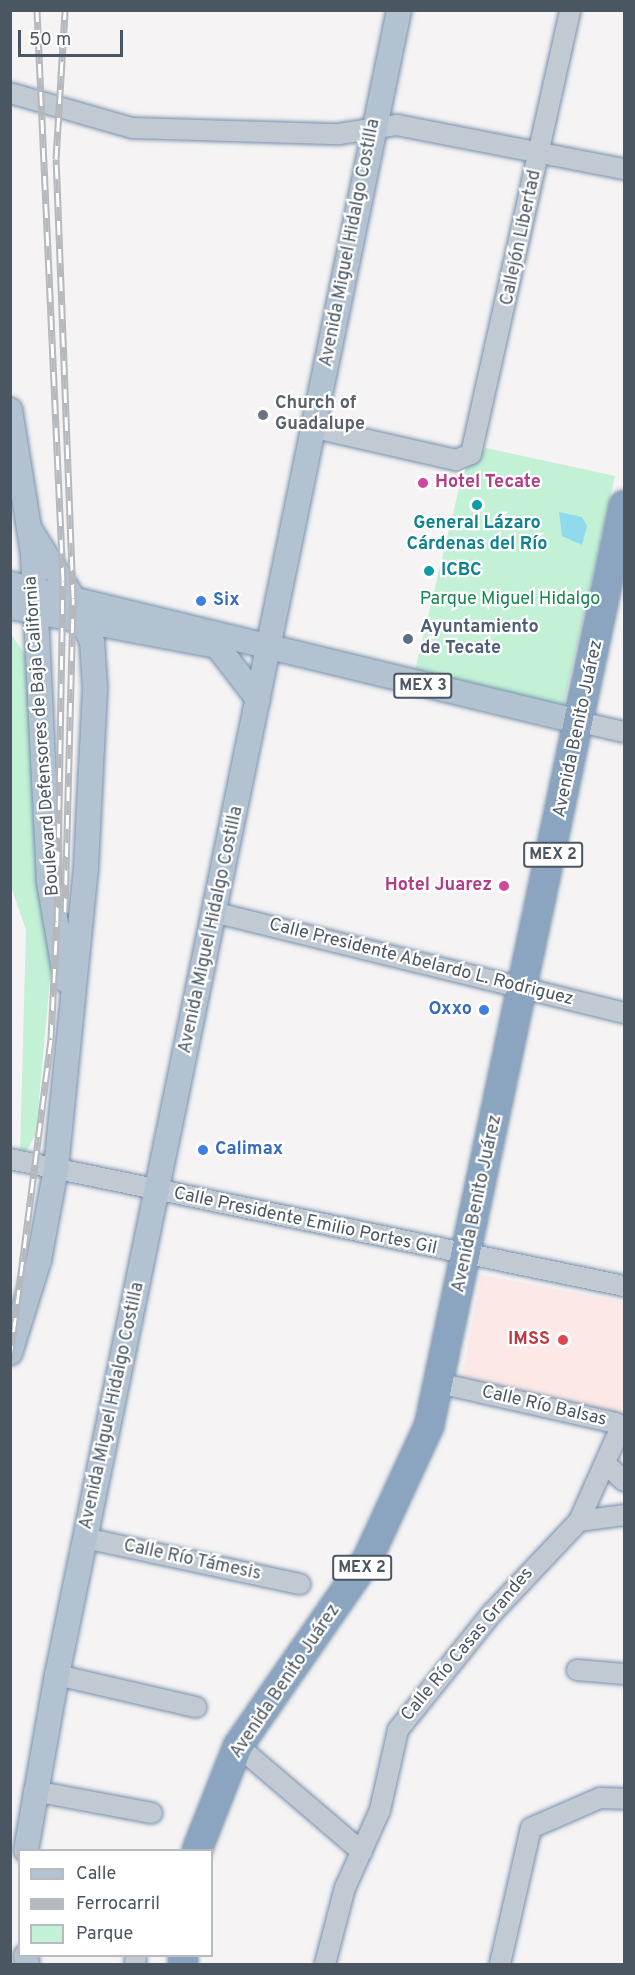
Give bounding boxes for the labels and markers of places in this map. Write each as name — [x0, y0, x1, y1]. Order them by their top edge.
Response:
place label: Church of Guadalupe — [275, 394, 365, 436]
marker: Church of Guadalupe — [256, 408, 270, 422]
place label: Hotel Tecate — [435, 472, 541, 494]
marker: Hotel Tecate — [416, 476, 430, 490]
marker: General Lázaro Cárdenas del Río — [470, 498, 484, 512]
place label: General Lázaro Cárdenas del Río — [407, 514, 547, 556]
place label: ICBC — [441, 560, 481, 582]
marker: ICBC — [422, 564, 436, 578]
place label: Six — [213, 590, 240, 612]
marker: Six — [194, 594, 208, 608]
place label: Ayuntamiento de Tecate — [420, 618, 539, 660]
marker: Ayuntamiento de Tecate — [401, 632, 415, 646]
place label: Hotel Juarez — [385, 875, 492, 897]
marker: Hotel Juarez — [497, 879, 511, 893]
place label: Oxxo — [429, 999, 472, 1021]
marker: Oxxo — [477, 1003, 491, 1017]
place label: Calimax — [215, 1139, 283, 1161]
marker: Calimax — [196, 1143, 210, 1157]
place label: IMSS — [508, 1329, 550, 1351]
marker: IMSS — [554, 1331, 572, 1349]

